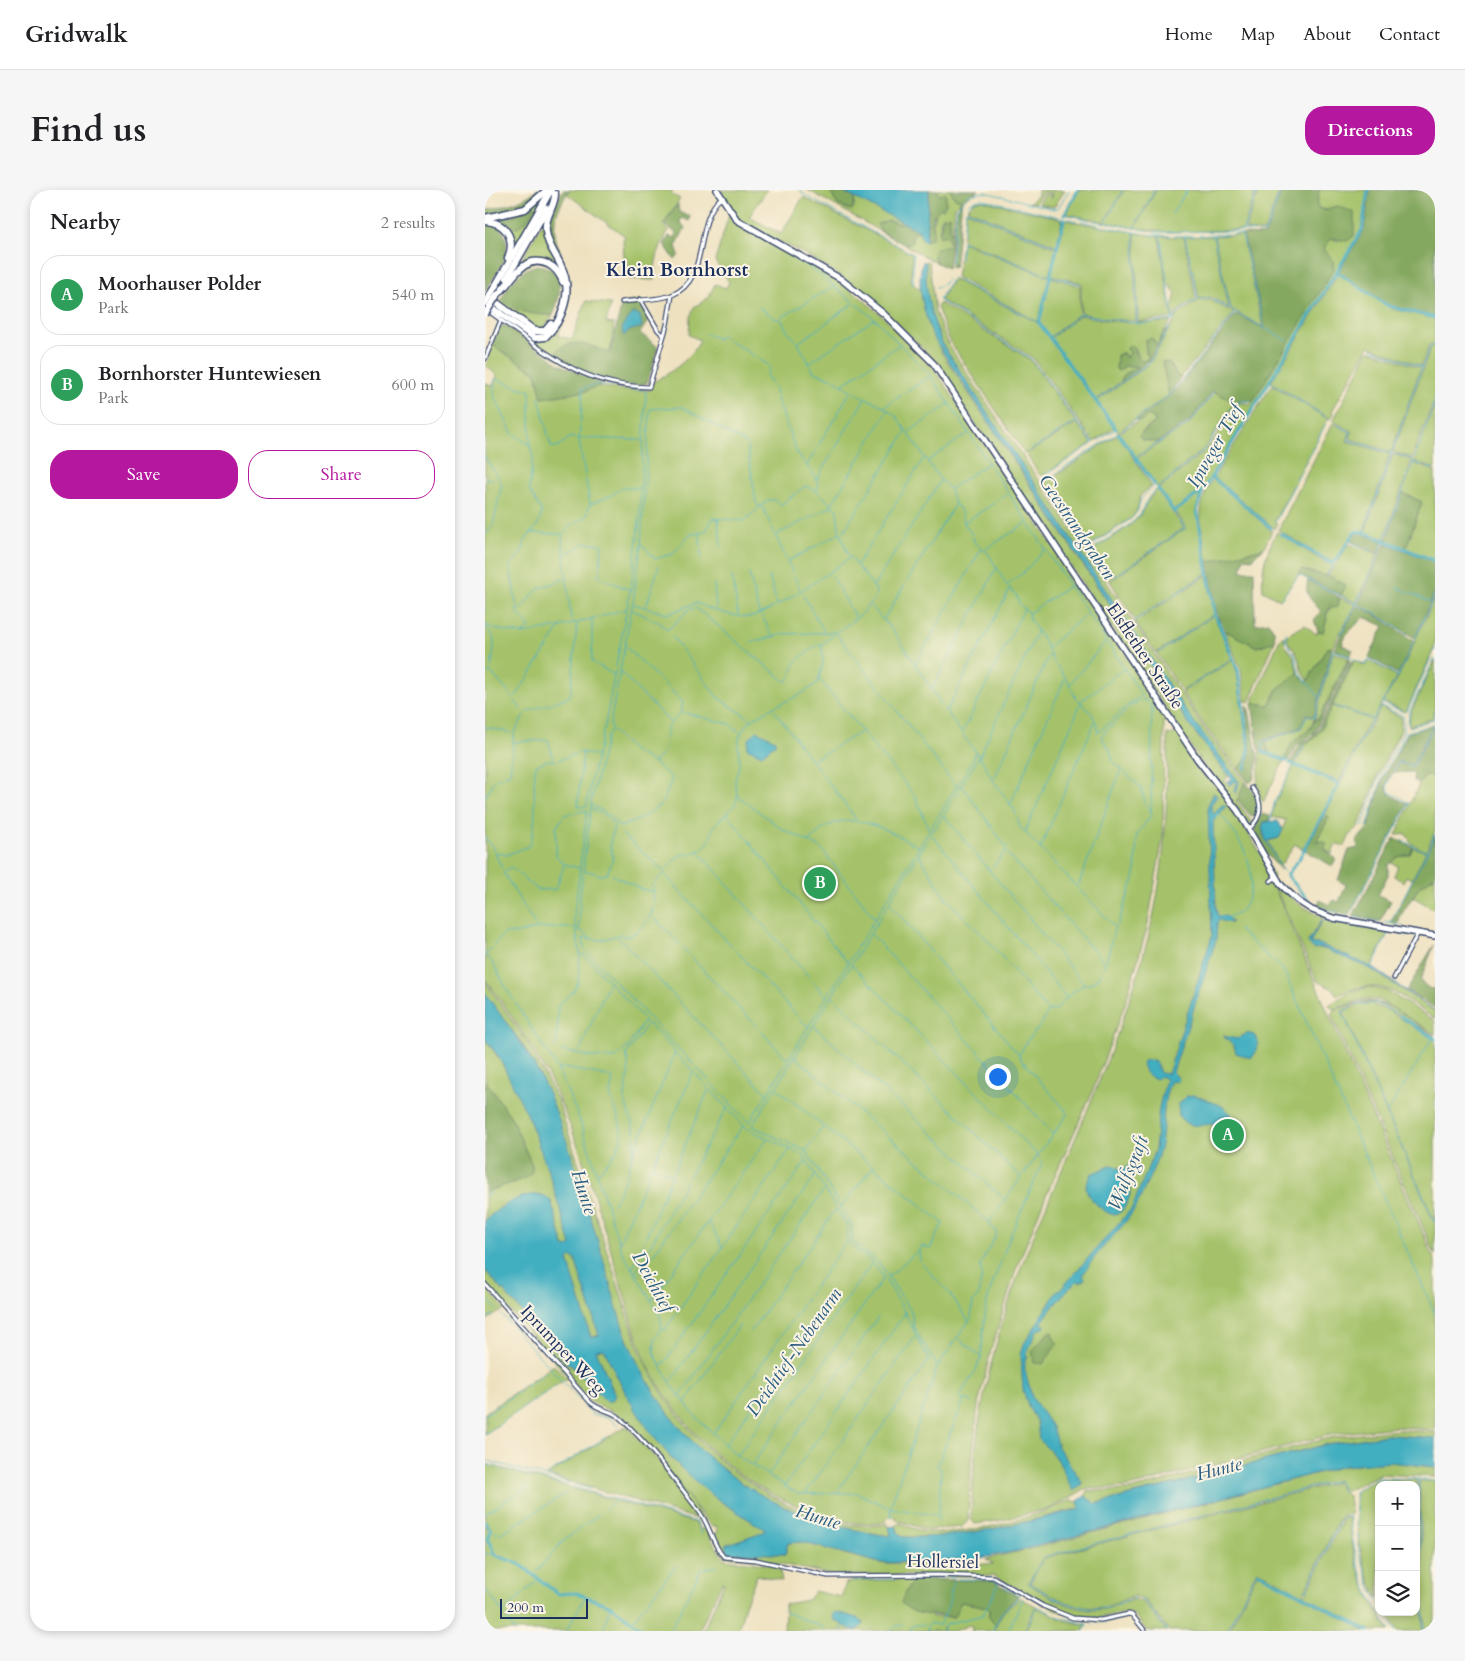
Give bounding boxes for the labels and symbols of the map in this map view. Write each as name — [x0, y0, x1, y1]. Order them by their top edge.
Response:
district label: Klein Bornhorst — [606, 257, 748, 283]
water label: Ipweger Tief — [1181, 396, 1252, 493]
water label: Geestrandgraben — [1032, 469, 1122, 585]
street label: Elsflether Straße — [1100, 598, 1190, 714]
pin: B — [804, 864, 836, 902]
your location — [985, 1064, 1011, 1090]
pin: A — [1212, 1116, 1244, 1154]
water label: Wulfsgraft — [1101, 1131, 1155, 1214]
water label: Hunte — [565, 1166, 604, 1219]
water label: Deichtief — [626, 1247, 683, 1321]
water label: Deichtief-Nebenarm — [740, 1282, 848, 1421]
street label: Iprumper Weg — [515, 1300, 612, 1401]
water label: Hunte — [1194, 1451, 1245, 1487]
water label: Hunte — [792, 1498, 844, 1536]
street label: Hollersiel — [907, 1549, 980, 1575]
scale bar — [500, 1596, 587, 1619]

